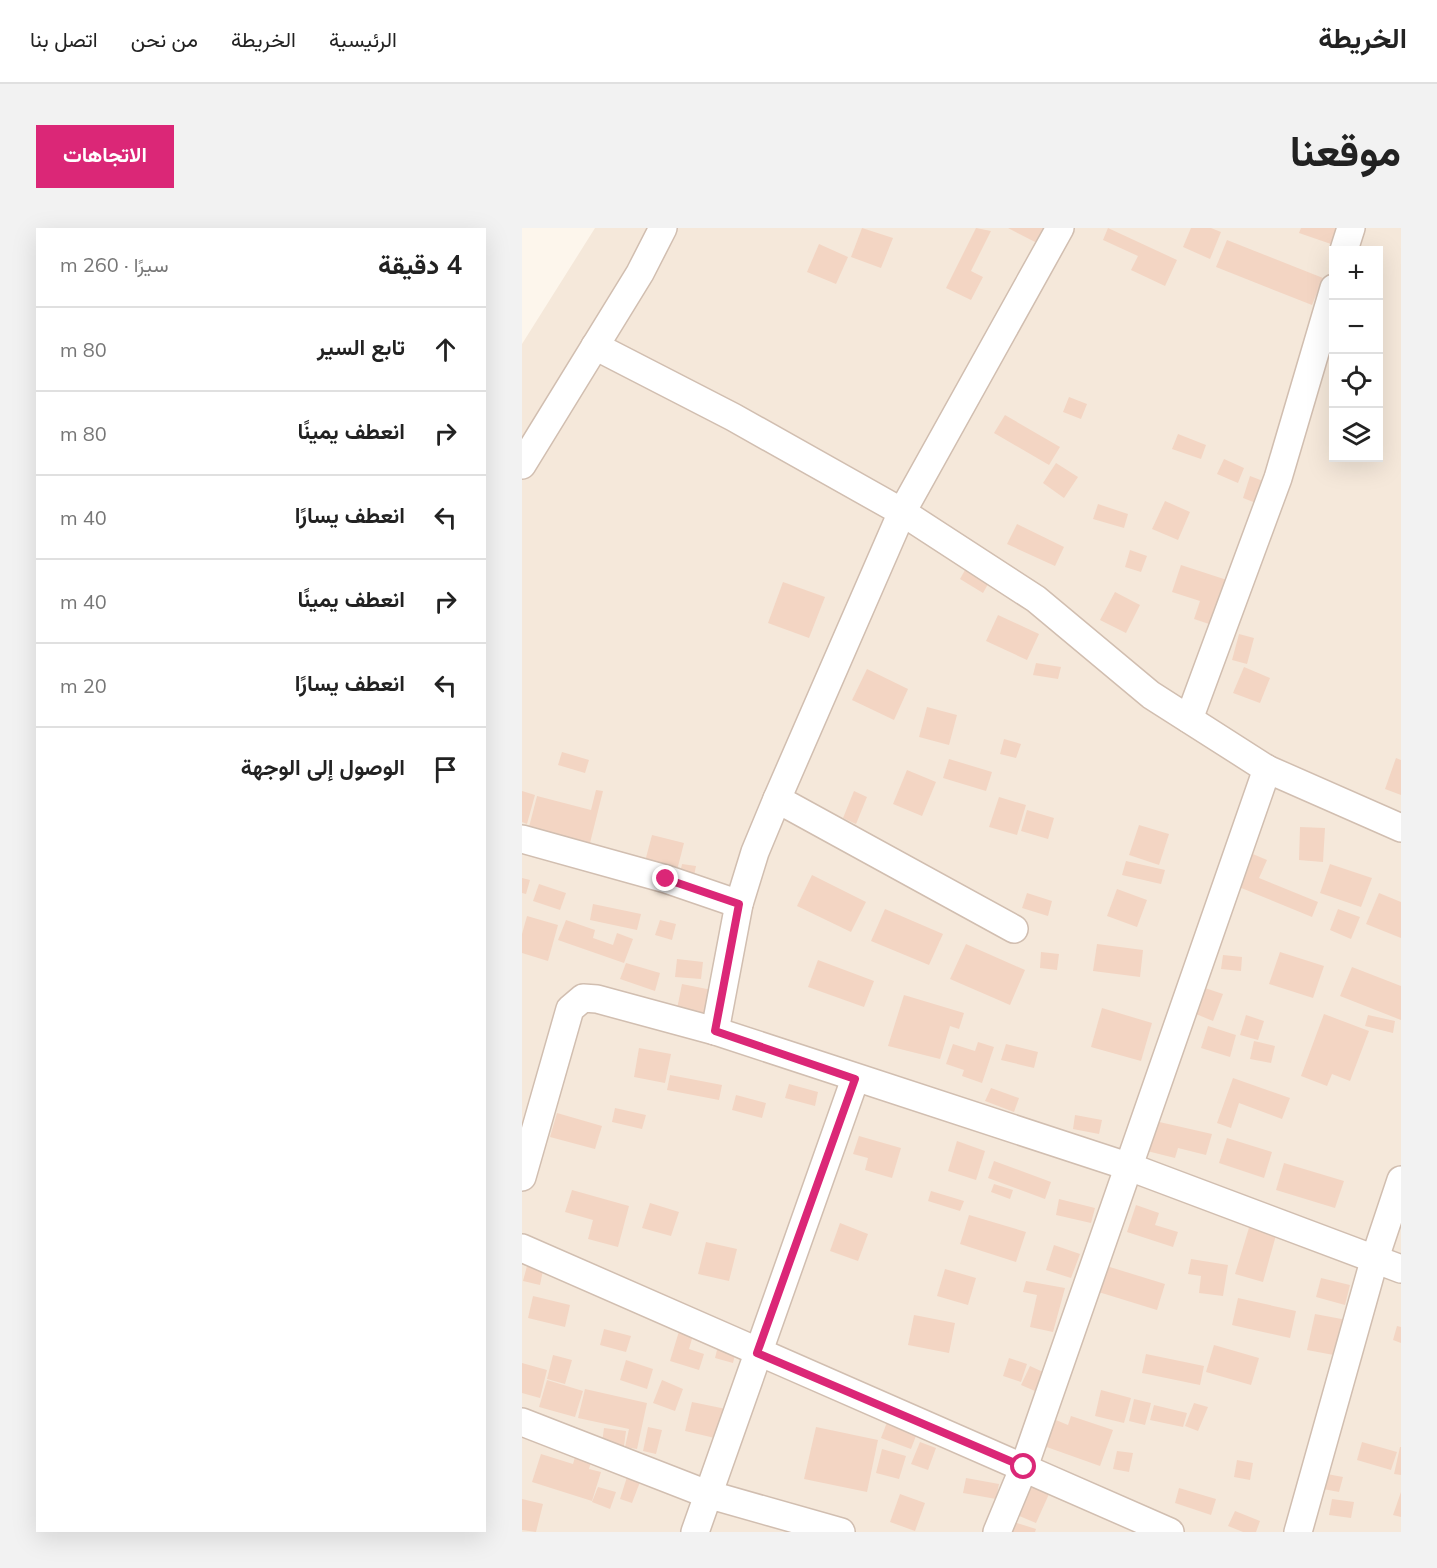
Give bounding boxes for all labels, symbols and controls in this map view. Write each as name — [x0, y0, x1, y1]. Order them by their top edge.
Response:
text: الخريطة — [1318, 20, 1407, 55]
text: اتصل بنا — [30, 26, 98, 52]
text: من نحن — [131, 26, 198, 52]
text: الخريطة — [231, 26, 296, 52]
text: الرئيسية — [329, 26, 397, 52]
text: موقعنا — [1290, 124, 1401, 177]
button: الاتجاهات — [36, 125, 174, 188]
map controls — [1329, 246, 1383, 462]
button: + — [1329, 246, 1383, 300]
text: 4 دقيقة — [378, 248, 462, 281]
text: سيرًا · 260 m — [60, 252, 169, 277]
button: − — [1329, 300, 1383, 354]
text: تابع السير — [317, 333, 405, 361]
icon: ahead — [429, 333, 462, 366]
text: 80 m — [60, 337, 107, 362]
button: locate — [1329, 354, 1383, 408]
button: layers — [1329, 408, 1383, 462]
text: انعطف يمينًا — [298, 417, 405, 445]
icon: right — [429, 417, 462, 450]
text: 80 m — [60, 421, 107, 446]
text: انعطف يسارًا — [295, 501, 405, 529]
icon: left — [429, 501, 462, 534]
text: 40 m — [60, 505, 107, 530]
text: انعطف يمينًا — [298, 585, 405, 613]
icon: right — [429, 585, 462, 618]
text: 40 m — [60, 589, 107, 614]
text: انعطف يسارًا — [295, 669, 405, 697]
icon: left — [429, 669, 462, 702]
text: 20 m — [60, 673, 107, 698]
text: الوصول إلى الوجهة — [241, 753, 405, 781]
icon: arrive — [429, 753, 462, 786]
route end — [652, 865, 678, 891]
route start — [1010, 1453, 1036, 1479]

